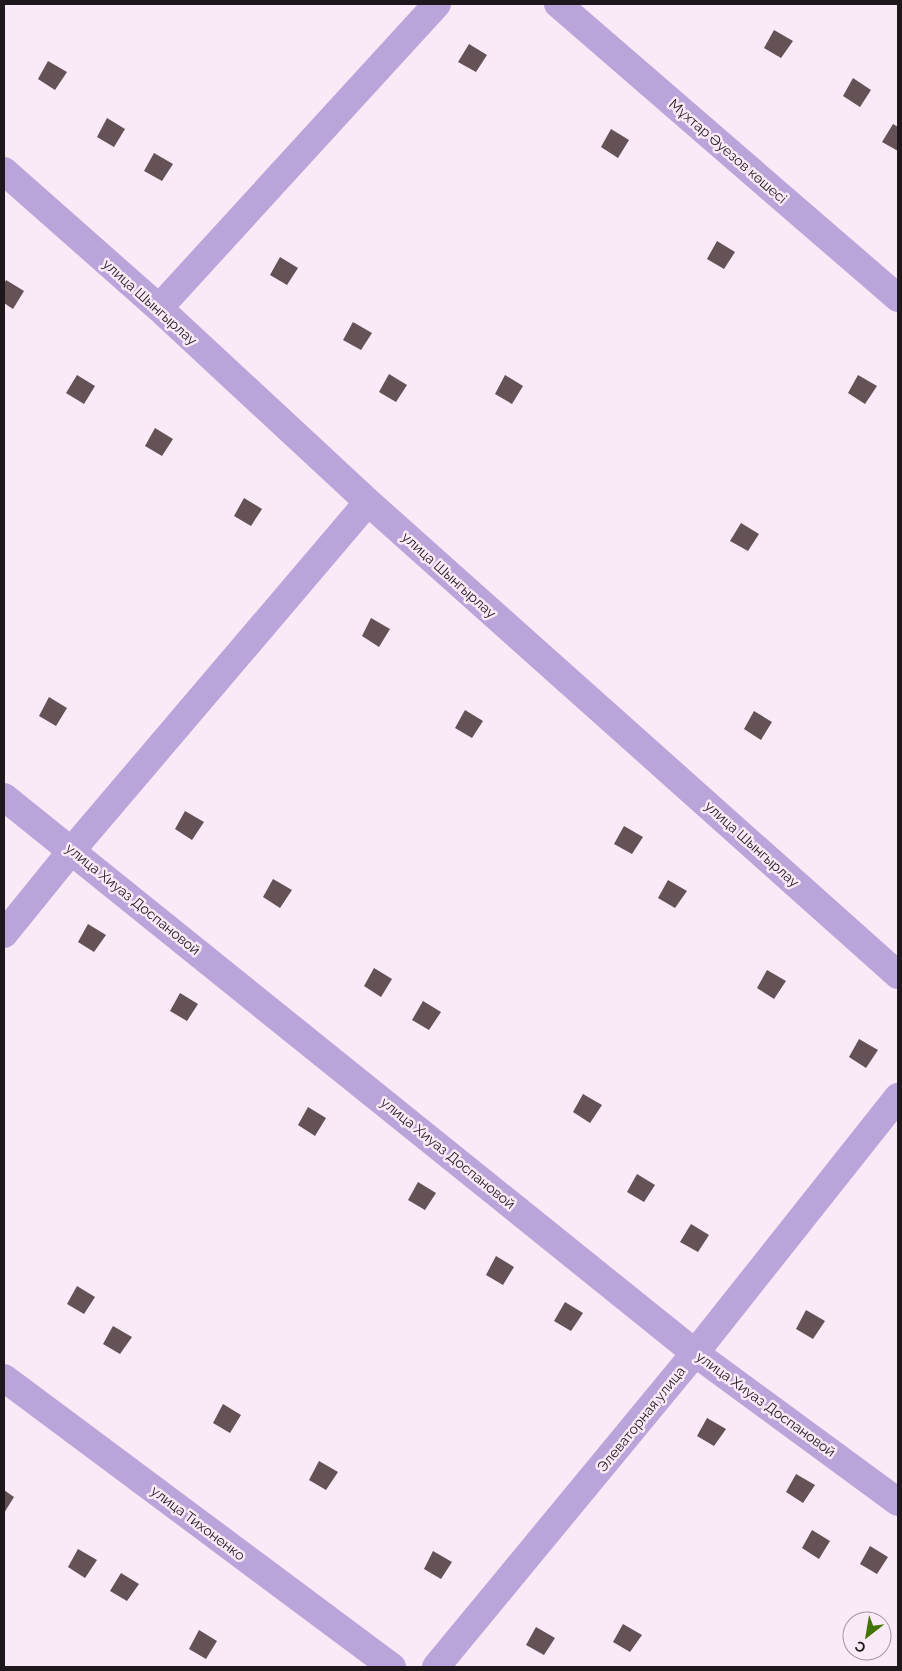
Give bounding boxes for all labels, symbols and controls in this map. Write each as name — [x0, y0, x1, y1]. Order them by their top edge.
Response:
street label: Мұхтар Әуезов көшесі — [666, 96, 790, 206]
street label: улица Шынгырлау — [100, 256, 201, 349]
street label: улица Шынгырлау — [399, 529, 500, 622]
street label: улица Шынгырлау — [702, 798, 803, 891]
street label: улица Хиуаз Доспановой — [63, 840, 203, 958]
street label: улица Хиуаз Доспановой — [378, 1094, 518, 1212]
street label: улица Хиуаз Доспановой — [693, 1348, 839, 1460]
street label: Элеваторная улица — [594, 1363, 688, 1475]
street label: улица Тихоненко — [148, 1482, 248, 1564]
north arrow — [842, 1611, 892, 1661]
text: С — [852, 1638, 869, 1656]

